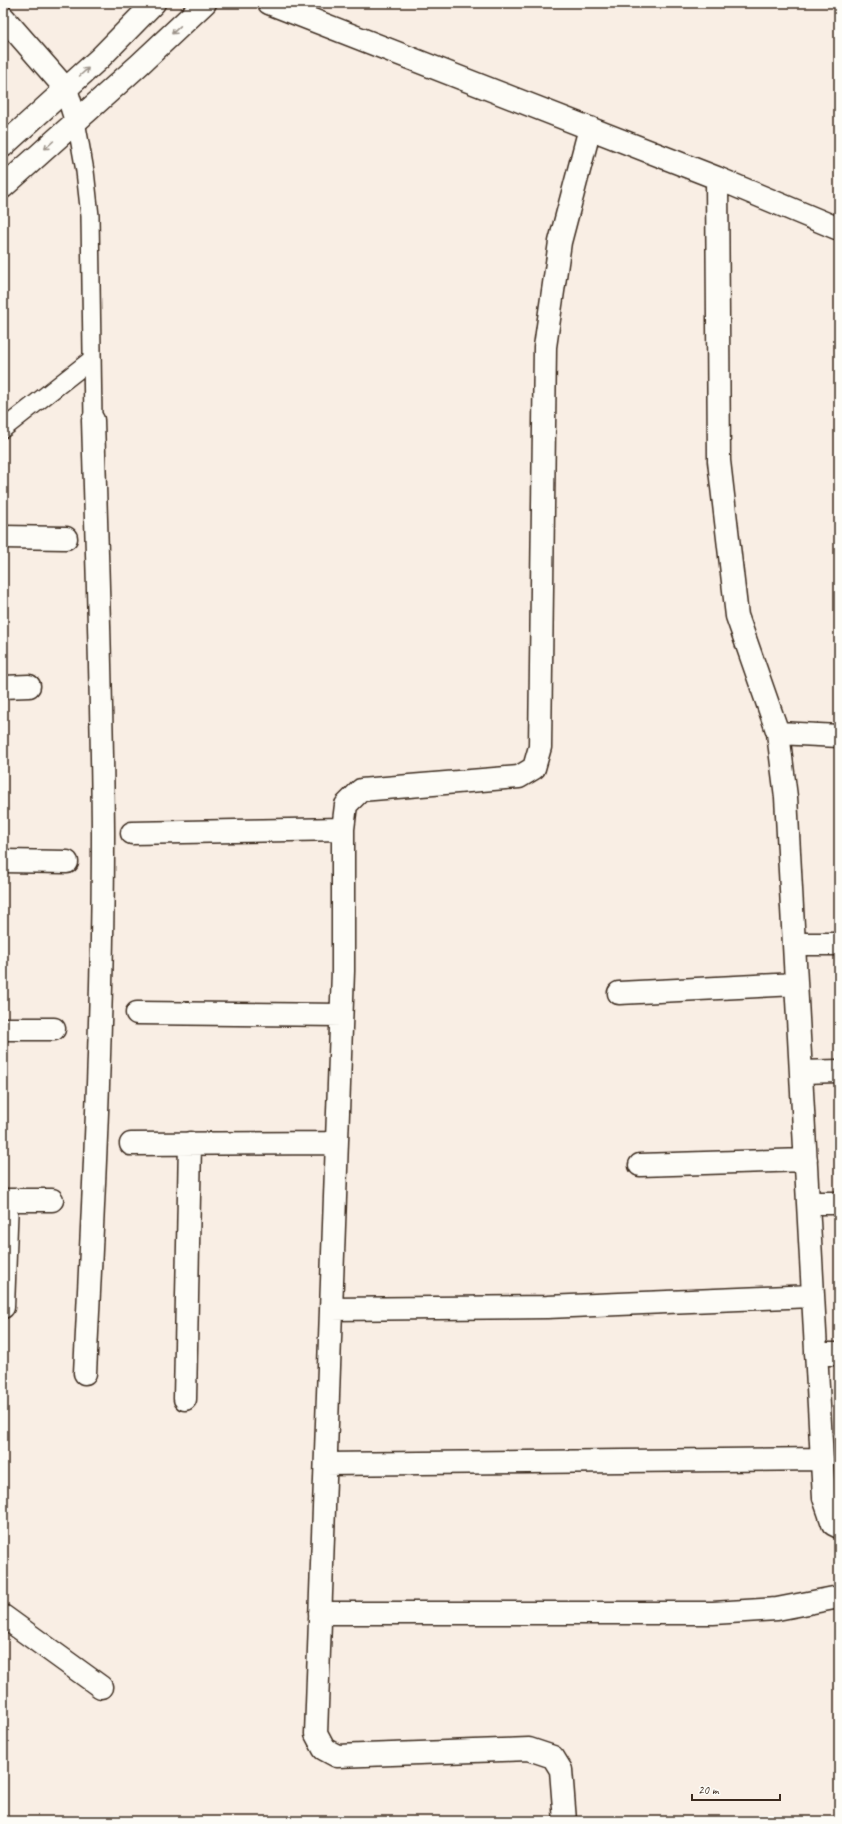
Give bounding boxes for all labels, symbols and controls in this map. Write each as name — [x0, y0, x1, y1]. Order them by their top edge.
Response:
one-way arrow — [171, 25, 181, 35]
one-way arrow — [79, 68, 89, 77]
one-way arrow — [44, 141, 54, 150]
scale bar — [692, 1776, 780, 1802]
text: 20 m — [698, 1782, 720, 1798]

